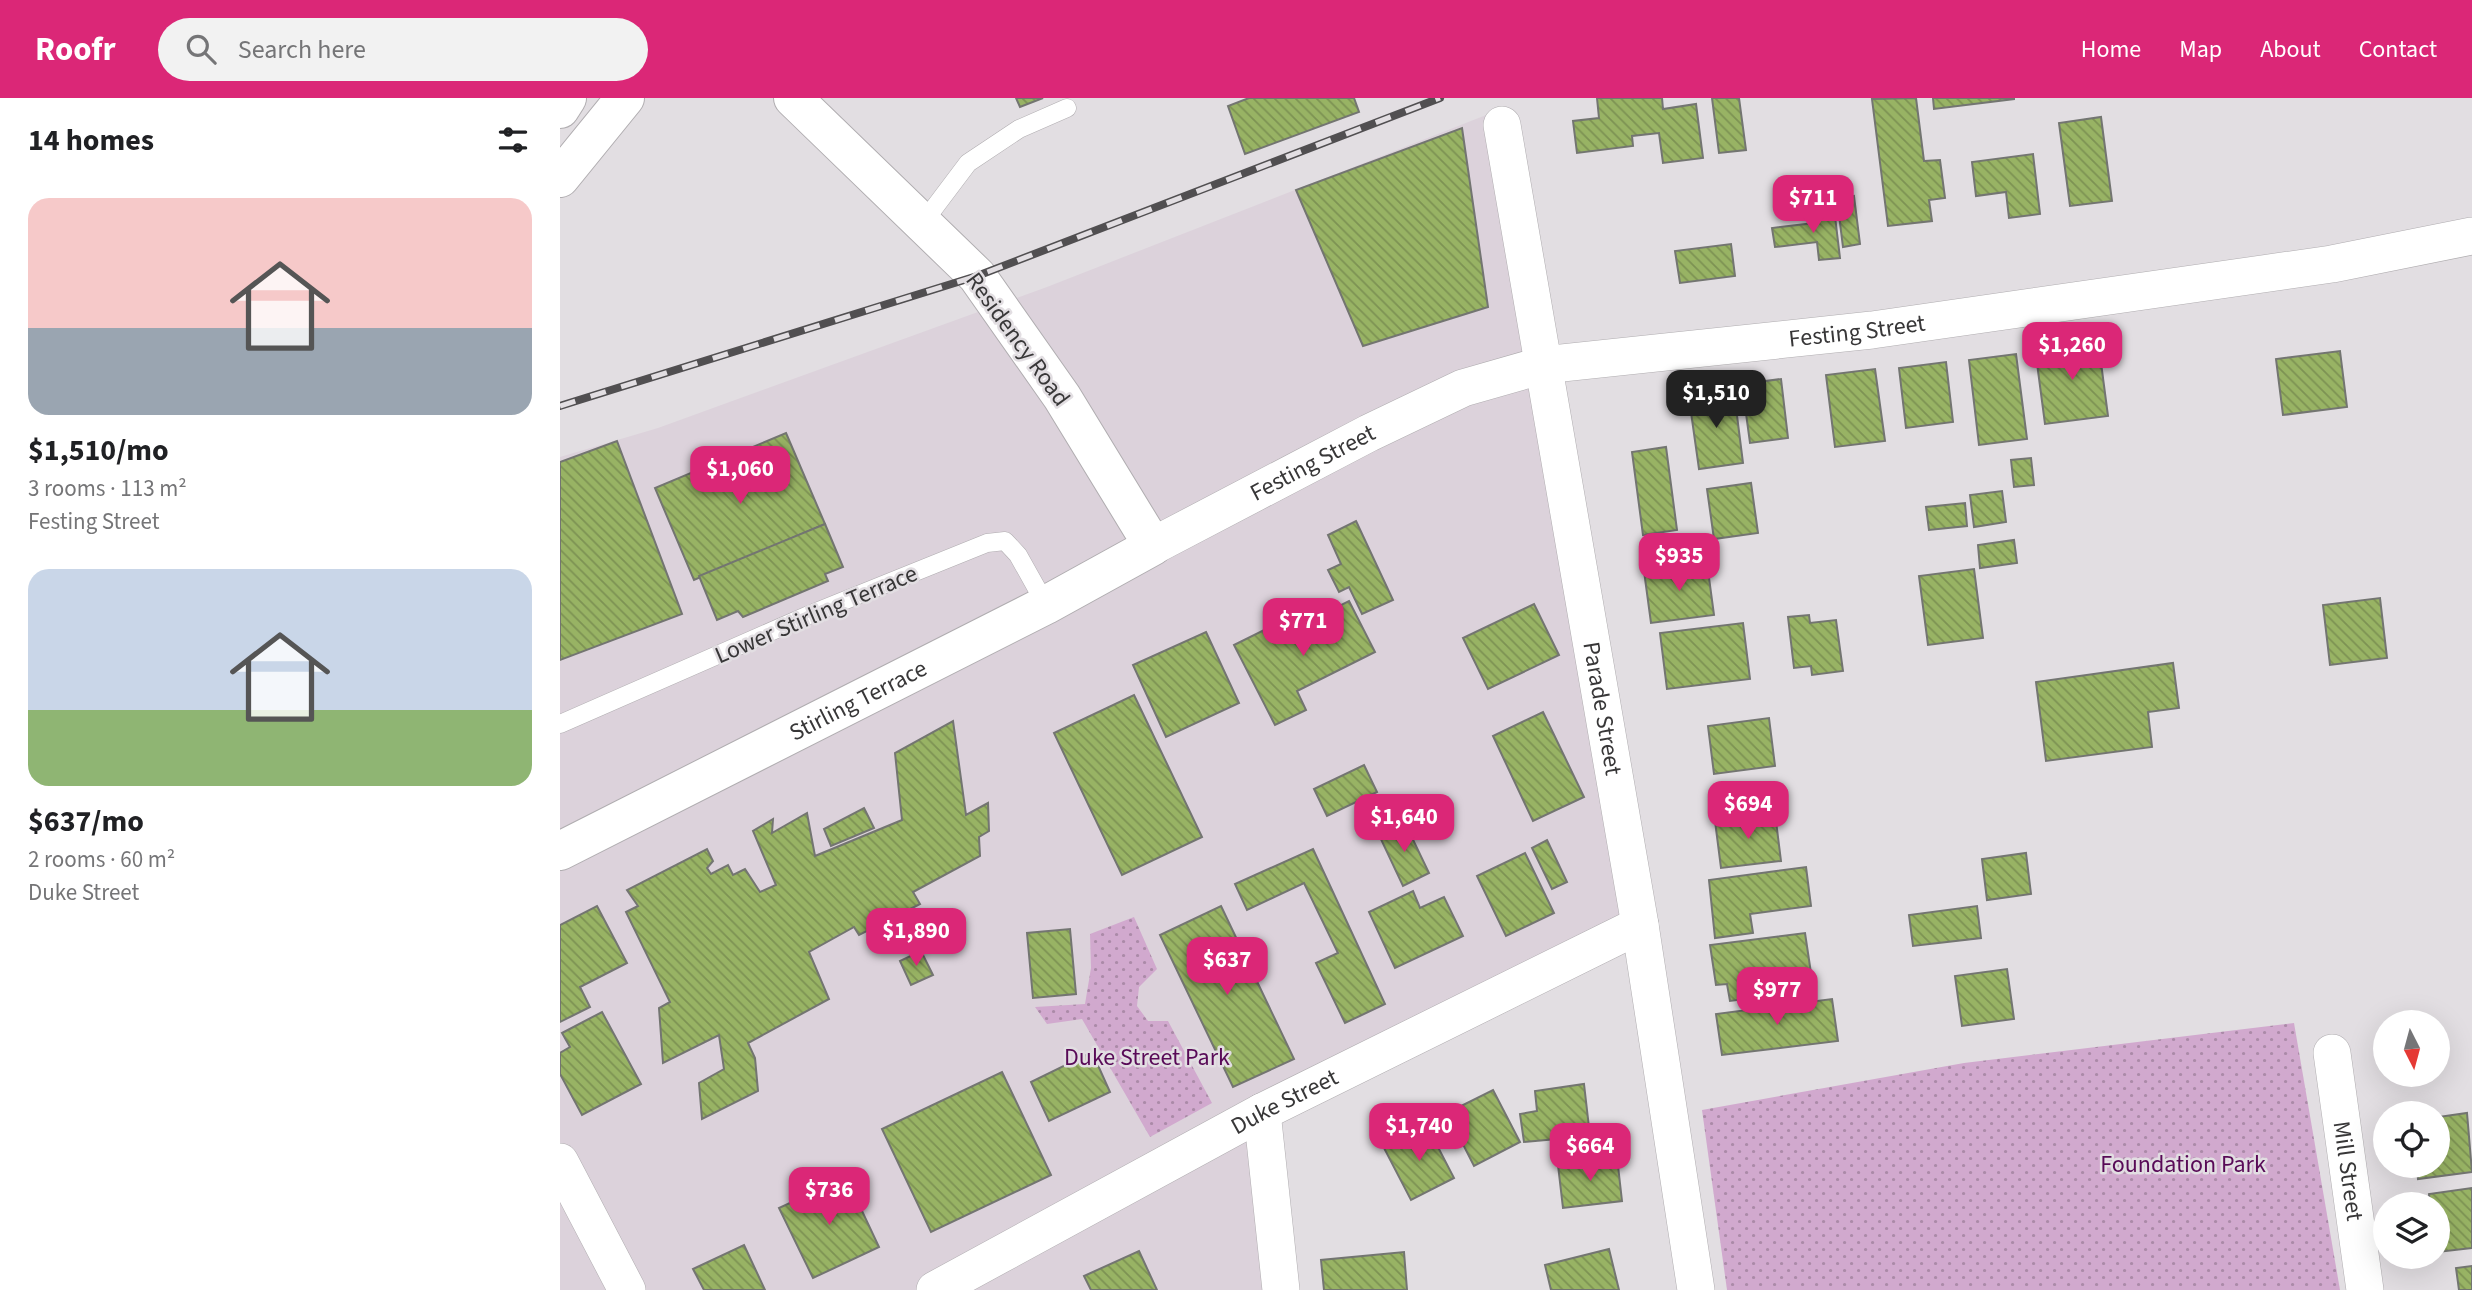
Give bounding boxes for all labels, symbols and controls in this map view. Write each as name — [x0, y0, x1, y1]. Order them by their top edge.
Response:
search box — [158, 18, 648, 81]
text: Roofr — [35, 26, 116, 73]
icon: search — [182, 30, 220, 68]
text: Search here — [238, 31, 366, 68]
text: Home — [2081, 32, 2141, 67]
text: Map — [2179, 32, 2222, 67]
text: About — [2260, 32, 2321, 67]
text: Contact — [2359, 32, 2437, 67]
text: 14 homes — [28, 119, 154, 162]
icon: filters — [494, 121, 532, 159]
pin: $711 — [1772, 176, 1854, 235]
text: $711 — [1789, 181, 1837, 214]
icon: home — [217, 243, 343, 369]
street label: Residency Road — [957, 265, 1078, 414]
street label: Festing Street — [1787, 306, 1928, 357]
pin: $1,260 — [2015, 322, 2129, 382]
text: $1,260 — [2038, 328, 2106, 361]
pin: $1,510 — [1659, 370, 1773, 430]
text: $1,510 — [1682, 376, 1750, 409]
street label: Festing Street — [1244, 416, 1381, 510]
text: $1,510/mo — [28, 429, 169, 472]
pin: $1,060 — [683, 446, 797, 506]
text: $1,060 — [706, 452, 774, 485]
text: 3 rooms · 113 m² — [28, 472, 187, 505]
text: Festing Street — [28, 505, 159, 538]
pin: $935 — [1638, 533, 1720, 593]
text: $935 — [1655, 539, 1703, 572]
street label: Lower Stirling Terrace — [710, 556, 923, 673]
pin: $771 — [1262, 598, 1344, 658]
text: $771 — [1279, 604, 1327, 637]
icon: home — [217, 614, 343, 740]
street label: Parade Street — [1573, 639, 1631, 778]
street label: Stirling Terrace — [783, 651, 933, 750]
pin: $694 — [1707, 782, 1789, 841]
text: $694 — [1724, 787, 1772, 820]
pin: $1,640 — [1347, 794, 1461, 854]
text: $637/mo — [28, 800, 144, 843]
text: $1,640 — [1370, 800, 1438, 833]
text: 2 rooms · 60 m² — [28, 843, 175, 876]
text: Duke Street — [28, 876, 139, 909]
pin: $1,890 — [859, 908, 973, 968]
text: $1,890 — [882, 914, 950, 947]
pin: $637 — [1186, 937, 1268, 997]
text: $637 — [1203, 943, 1251, 976]
pin: $977 — [1736, 968, 1818, 1027]
text: $977 — [1753, 973, 1801, 1006]
north arrow — [2373, 1010, 2450, 1087]
map controls — [2373, 1010, 2450, 1269]
park label: Duke Street Park — [1064, 1040, 1230, 1075]
street label: Duke Street — [1225, 1060, 1344, 1144]
button: locate — [2373, 1101, 2450, 1178]
pin: $1,740 — [1362, 1104, 1476, 1163]
text: $1,740 — [1385, 1109, 1453, 1142]
street label: Mill Street — [2324, 1119, 2372, 1223]
pin: $664 — [1549, 1124, 1631, 1183]
text: $664 — [1566, 1129, 1614, 1162]
park label: Foundation Park — [2100, 1147, 2266, 1182]
pin: $736 — [788, 1168, 870, 1227]
text: $736 — [805, 1173, 853, 1206]
button: layers — [2373, 1192, 2450, 1269]

